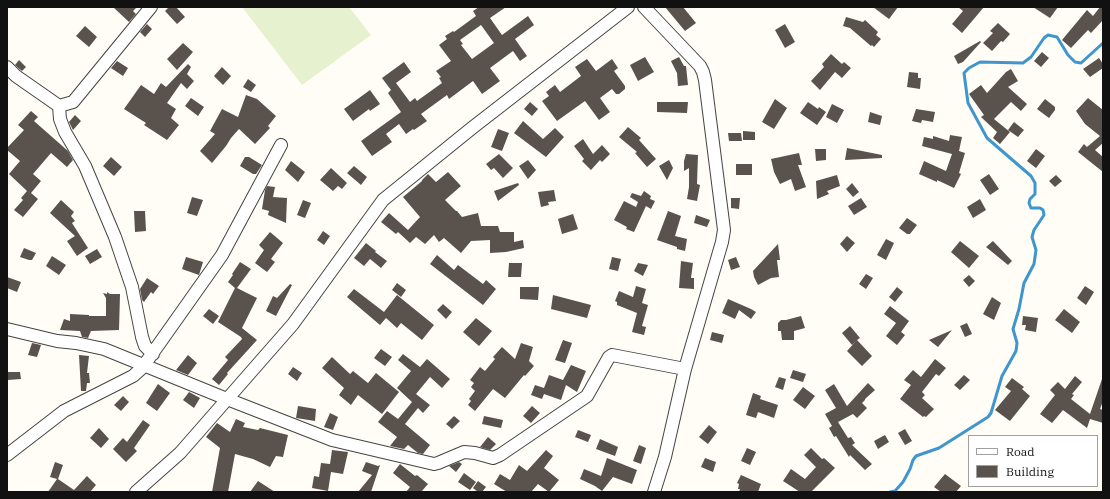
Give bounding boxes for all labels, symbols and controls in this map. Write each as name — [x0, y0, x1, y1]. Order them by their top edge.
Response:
legend — [968, 435, 1098, 487]
text: Road — [1006, 444, 1035, 459]
text: Building — [1006, 464, 1054, 479]

